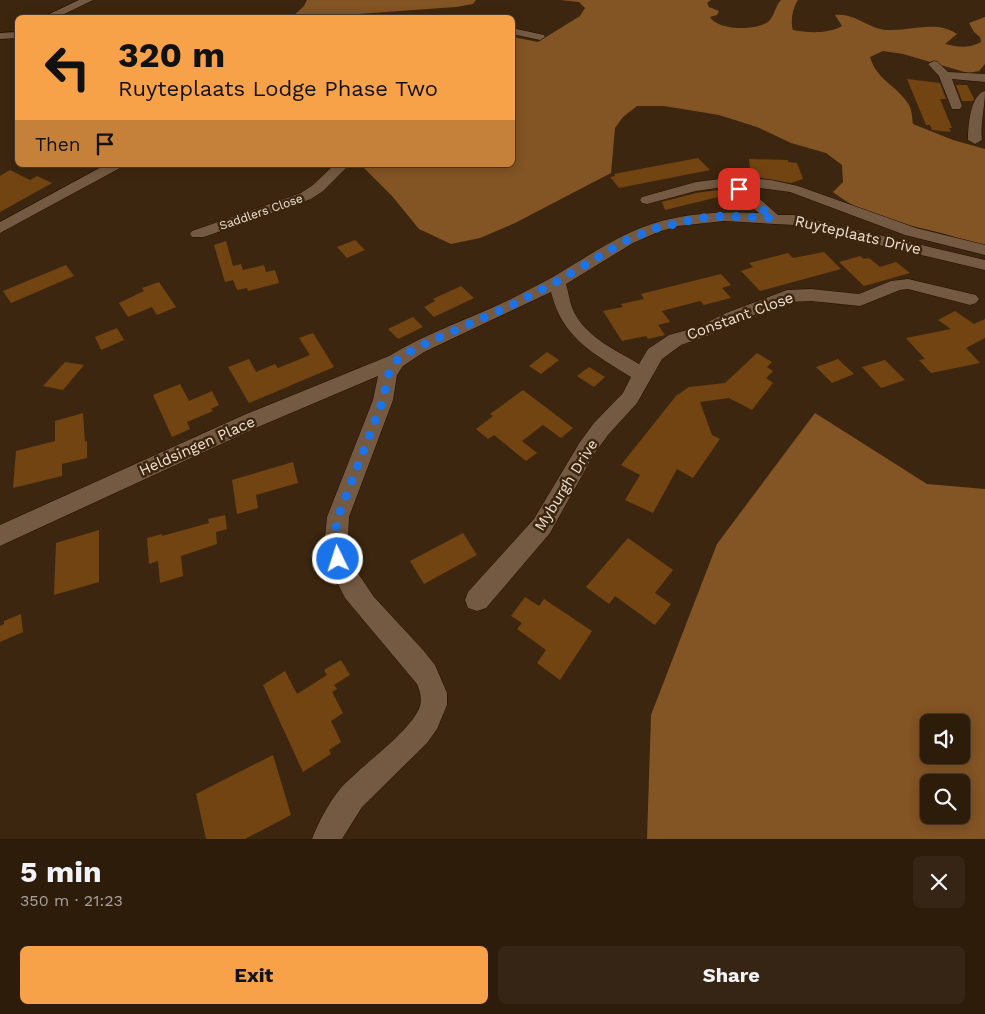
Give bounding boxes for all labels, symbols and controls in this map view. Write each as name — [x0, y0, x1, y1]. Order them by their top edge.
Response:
text: 320 m — [118, 34, 225, 76]
icon: left — [35, 35, 100, 100]
text: Ruyteplaats Lodge Phase Two — [118, 76, 438, 101]
icon: arrive — [91, 130, 119, 158]
text: Then — [35, 133, 81, 156]
pin — [718, 168, 760, 210]
icon: arrive — [725, 175, 753, 203]
street label: Saddlers Close — [217, 191, 305, 233]
street label: Ruyteplaats Drive — [793, 212, 923, 258]
street label: Constant Close — [684, 288, 796, 344]
street label: Heldsingen Place — [136, 412, 258, 480]
street label: Myburgh Drive — [531, 436, 601, 534]
position arrow — [311, 532, 363, 584]
map controls — [920, 714, 970, 824]
button: sound — [920, 714, 970, 764]
button: search — [920, 774, 970, 824]
text: 5 min — [20, 854, 102, 889]
button: close — [913, 856, 965, 908]
text: 350 m · 21:23 — [20, 891, 123, 910]
button: Exit — [20, 946, 488, 1004]
button: Share — [498, 946, 965, 1004]

